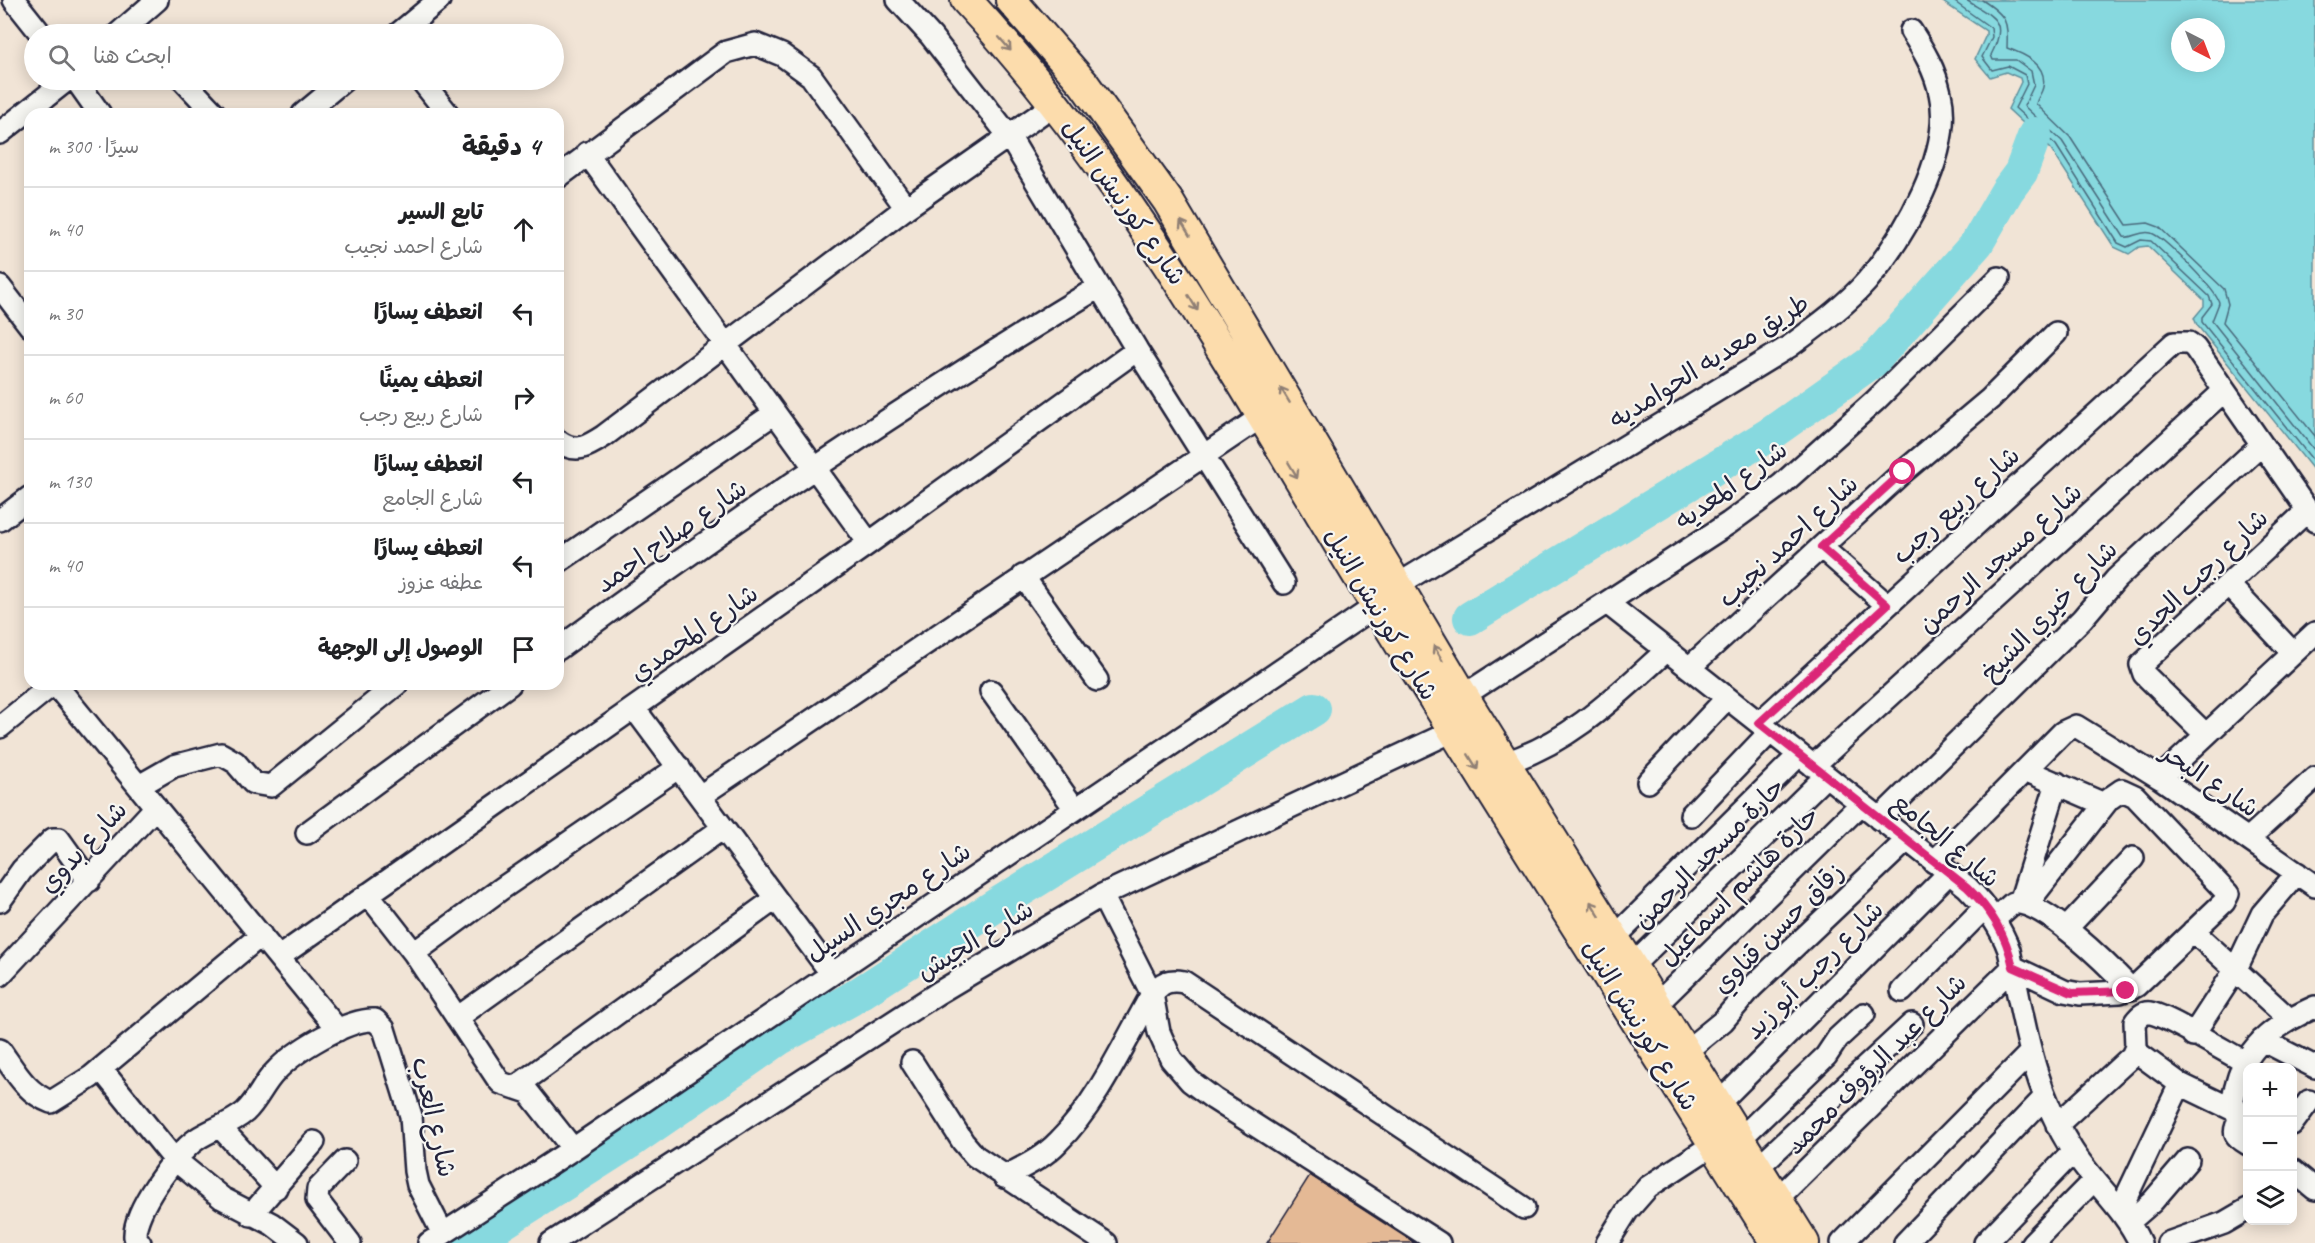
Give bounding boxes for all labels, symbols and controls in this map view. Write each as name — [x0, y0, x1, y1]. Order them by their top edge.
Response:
north arrow — [2171, 18, 2225, 72]
search box — [24, 24, 564, 90]
one-way arrow — [998, 36, 1012, 51]
icon: search — [45, 41, 78, 74]
text: ابحث هنا — [93, 42, 172, 70]
street label: شارع كورنيش النيل — [1053, 112, 1194, 292]
text: 4 دقيقة — [462, 130, 540, 163]
text: سيرًا · 300 m — [48, 134, 139, 159]
text: تابع السير — [399, 198, 483, 226]
icon: ahead — [507, 213, 540, 246]
text: 40 m — [48, 217, 82, 242]
one-way arrow — [1178, 220, 1190, 237]
text: شارع احمد نجيب — [344, 234, 483, 259]
street label: طريق معديه الحوامديه — [1603, 286, 1815, 436]
one-way arrow — [1188, 294, 1200, 311]
icon: left — [507, 297, 540, 330]
text: انعطف يسارًا — [374, 298, 483, 326]
text: 30 m — [48, 301, 82, 326]
text: انعطف يمينًا — [379, 366, 483, 394]
icon: right — [507, 381, 540, 414]
text: 60 m — [48, 385, 82, 410]
one-way arrow — [1278, 387, 1290, 404]
text: شارع ربيع رجب — [359, 402, 483, 427]
street label: شارع المعديه — [1668, 433, 1795, 538]
street label: شارع ربيع رجب — [1885, 439, 2028, 573]
text: انعطف يسارًا — [374, 450, 483, 478]
route start — [1889, 458, 1915, 484]
one-way arrow — [1288, 461, 1300, 478]
icon: left — [507, 465, 540, 498]
street label: شارع احمد نجيب — [1711, 467, 1866, 615]
text: 130 m — [48, 469, 91, 494]
street label: شارع صلاح احمد — [589, 472, 754, 601]
street label: شارع مسجد الرحمن — [1911, 476, 2090, 641]
text: شارع الجامع — [382, 486, 483, 511]
street label: شارع رجب الجدي — [2121, 501, 2277, 654]
street label: شارع كورنيش النيل — [1316, 522, 1446, 707]
street label: شارع خيري الشيخ — [1973, 533, 2126, 690]
text: انعطف يسارًا — [374, 534, 483, 562]
icon: left — [507, 549, 540, 582]
text: 40 m — [48, 553, 82, 578]
text: عطفه عزوز — [399, 570, 483, 595]
street label: شارع المحمدي — [623, 577, 766, 691]
icon: arrive — [507, 633, 540, 666]
text: الوصول إلى الوجهة — [318, 634, 483, 662]
one-way arrow — [1432, 644, 1444, 661]
street label: شارع البحر — [2152, 734, 2265, 826]
one-way arrow — [1466, 753, 1479, 770]
street label: حارة مسجد الرحمن — [1626, 770, 1792, 936]
street label: شارع الجامع — [1884, 785, 2007, 896]
street label: شارع بدوي — [32, 794, 136, 902]
street label: حارة هاشم اسماعيل — [1652, 799, 1828, 975]
street label: شارع مجري السيل — [799, 834, 978, 971]
street label: زقاق حسن قناوي — [1705, 855, 1852, 1002]
street label: شارع الجيش — [910, 892, 1040, 989]
street label: شارع رجب أبو زيد — [1737, 893, 1891, 1047]
one-way arrow — [1588, 901, 1600, 918]
street label: شارع كورنيش النيل — [1573, 933, 1706, 1117]
street label: شارع عبد الرؤوف محمد — [1778, 966, 1974, 1162]
route end — [2112, 977, 2138, 1003]
street label: شارع العرب — [403, 1054, 464, 1181]
map controls — [2243, 1063, 2297, 1225]
button: + — [2243, 1063, 2297, 1117]
button: − — [2243, 1117, 2297, 1171]
button: layers — [2243, 1171, 2297, 1225]

